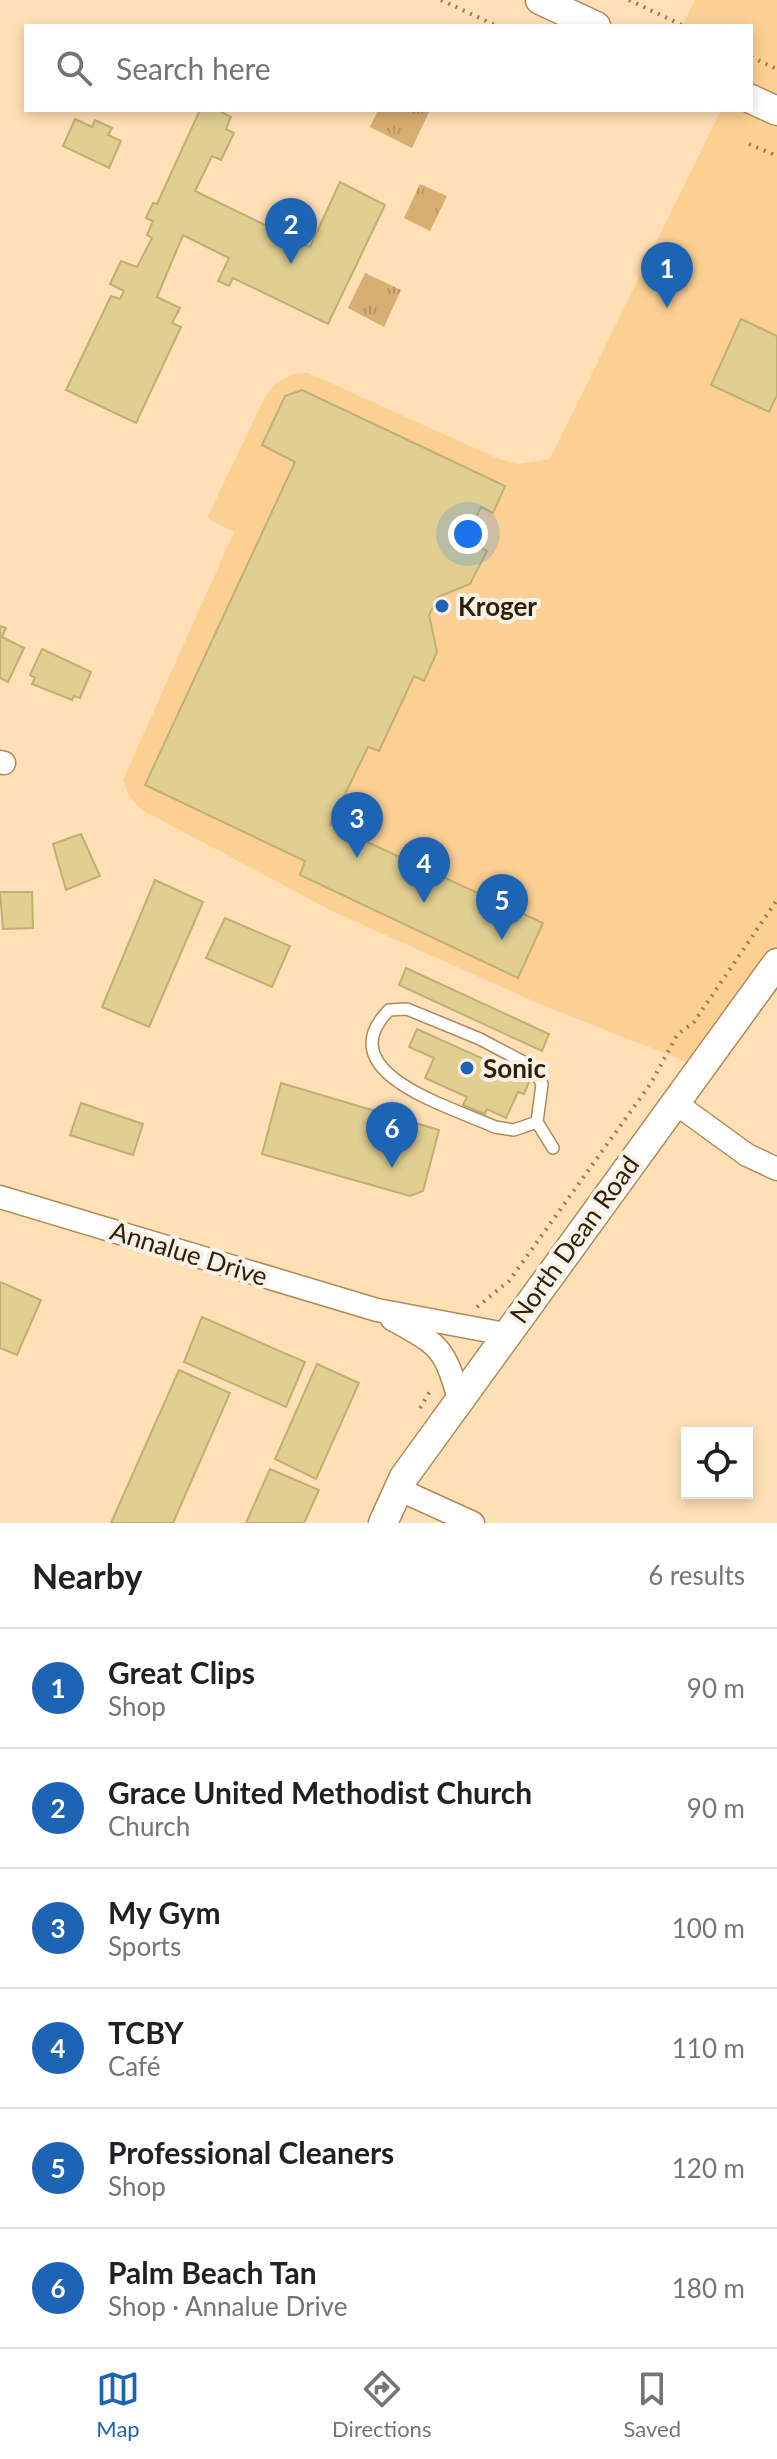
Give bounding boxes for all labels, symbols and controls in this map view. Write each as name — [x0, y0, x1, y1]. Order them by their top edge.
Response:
search box — [24, 24, 753, 112]
icon: search — [52, 46, 96, 90]
text: Search here — [116, 50, 271, 86]
pin: 2 — [265, 198, 317, 264]
pin: 1 — [641, 242, 693, 308]
your location — [448, 514, 488, 554]
place label: Kroger — [458, 590, 537, 622]
marker: Kroger — [433, 597, 451, 615]
pin: 3 — [331, 792, 383, 858]
pin: 4 — [398, 837, 450, 903]
pin: 5 — [476, 874, 528, 940]
place label: Sonic — [483, 1052, 546, 1084]
marker: Sonic — [458, 1059, 476, 1077]
pin: 6 — [366, 1102, 418, 1168]
street label: North Dean Road — [503, 1149, 645, 1329]
street label: Annalue Drive — [107, 1214, 271, 1292]
map controls — [681, 1427, 753, 1499]
button: locate — [681, 1427, 753, 1499]
text: Nearby — [32, 1555, 143, 1596]
text: 6 results — [648, 1559, 745, 1591]
text: Great Clips — [108, 1654, 255, 1690]
text: 1 — [50, 1672, 66, 1704]
text: 90 m — [687, 1672, 745, 1704]
text: Shop — [108, 1690, 166, 1722]
text: Grace United Methodist Church — [108, 1774, 532, 1810]
text: 2 — [50, 1792, 66, 1824]
text: 90 m — [687, 1792, 745, 1824]
text: Church — [108, 1810, 190, 1842]
text: My Gym — [108, 1894, 221, 1930]
text: 3 — [50, 1912, 66, 1944]
text: 100 m — [672, 1912, 745, 1944]
text: Sports — [108, 1930, 181, 1962]
text: TCBY — [108, 2014, 184, 2050]
text: 4 — [50, 2032, 66, 2064]
text: 110 m — [672, 2032, 745, 2064]
text: Café — [108, 2050, 161, 2082]
text: Professional Cleaners — [108, 2134, 394, 2170]
text: 5 — [50, 2152, 66, 2184]
text: 120 m — [672, 2152, 745, 2184]
text: Shop — [108, 2170, 166, 2202]
text: Palm Beach Tan — [108, 2254, 317, 2290]
text: 6 — [50, 2272, 66, 2304]
text: 180 m — [672, 2272, 745, 2304]
text: Shop · Annalue Drive — [108, 2290, 347, 2322]
tab: Map — [96, 2367, 140, 2442]
tab: Directions — [332, 2367, 431, 2442]
tab: Saved — [623, 2367, 681, 2442]

